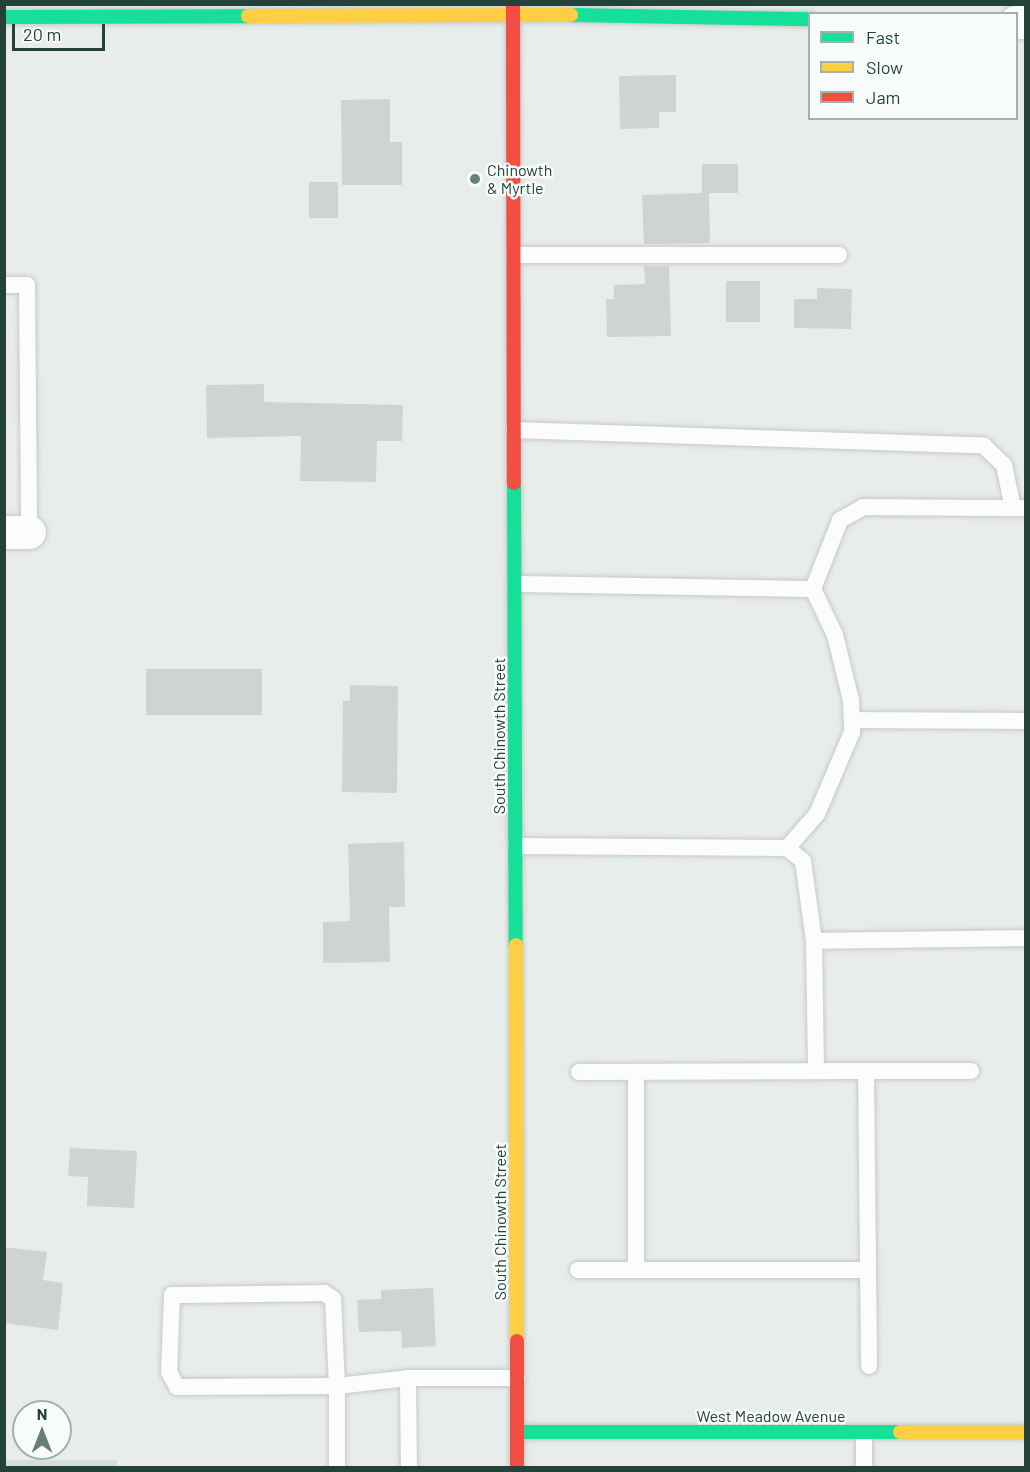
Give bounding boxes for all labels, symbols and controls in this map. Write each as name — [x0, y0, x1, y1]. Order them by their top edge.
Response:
scale bar — [15, 12, 108, 50]
legend — [808, 12, 1018, 120]
text: 20 m — [23, 23, 61, 45]
text: Fast — [866, 26, 900, 48]
text: Slow — [866, 56, 903, 78]
text: Jam — [866, 86, 900, 108]
place label: Chinowth & Myrtle — [487, 160, 552, 198]
marker: Chinowth & Myrtle — [468, 172, 482, 186]
street label: South Chinowth Street — [489, 658, 509, 814]
street label: South Chinowth Street — [490, 1144, 510, 1300]
north arrow — [12, 1400, 72, 1460]
text: N — [37, 1404, 47, 1423]
street label: West Meadow Avenue — [696, 1406, 846, 1426]

